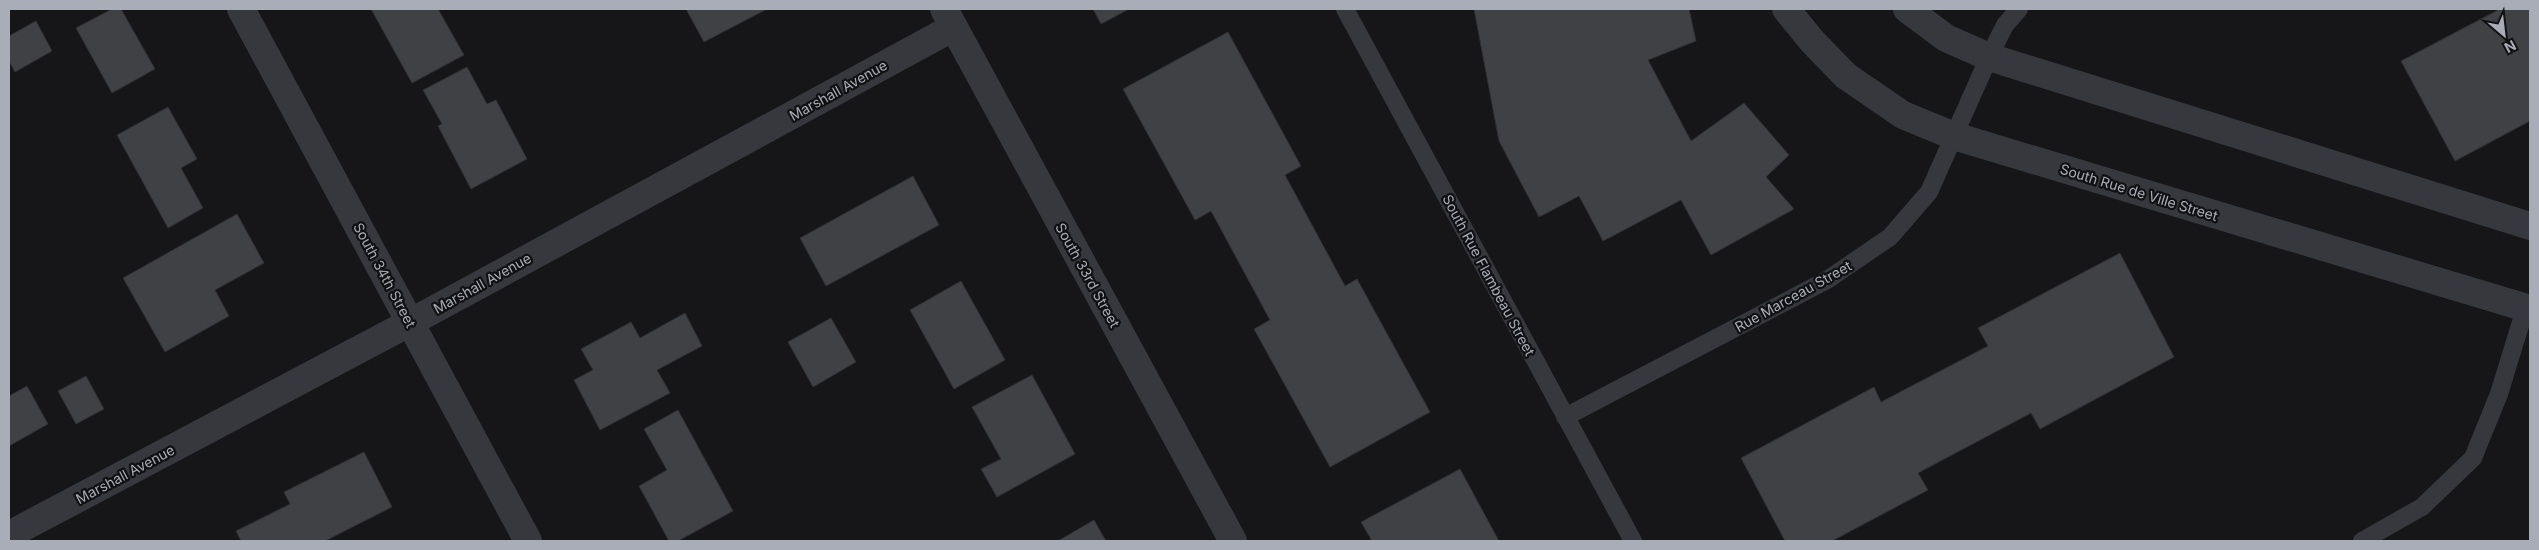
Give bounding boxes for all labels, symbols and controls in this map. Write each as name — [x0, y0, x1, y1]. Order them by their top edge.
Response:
north arrow — [2479, 10, 2529, 60]
text: N — [2502, 37, 2519, 57]
street label: Marshall Avenue — [786, 56, 890, 124]
street label: South Rue de Ville Street — [2058, 160, 2220, 224]
street label: South Rue Flambeau Street — [1439, 192, 1539, 359]
street label: South 34th Street — [350, 220, 420, 331]
street label: South 33rd Street — [1052, 220, 1124, 331]
street label: Marshall Avenue — [430, 249, 534, 317]
street label: Rue Marceau Street — [1732, 257, 1855, 335]
street label: Marshall Avenue — [73, 441, 177, 507]

